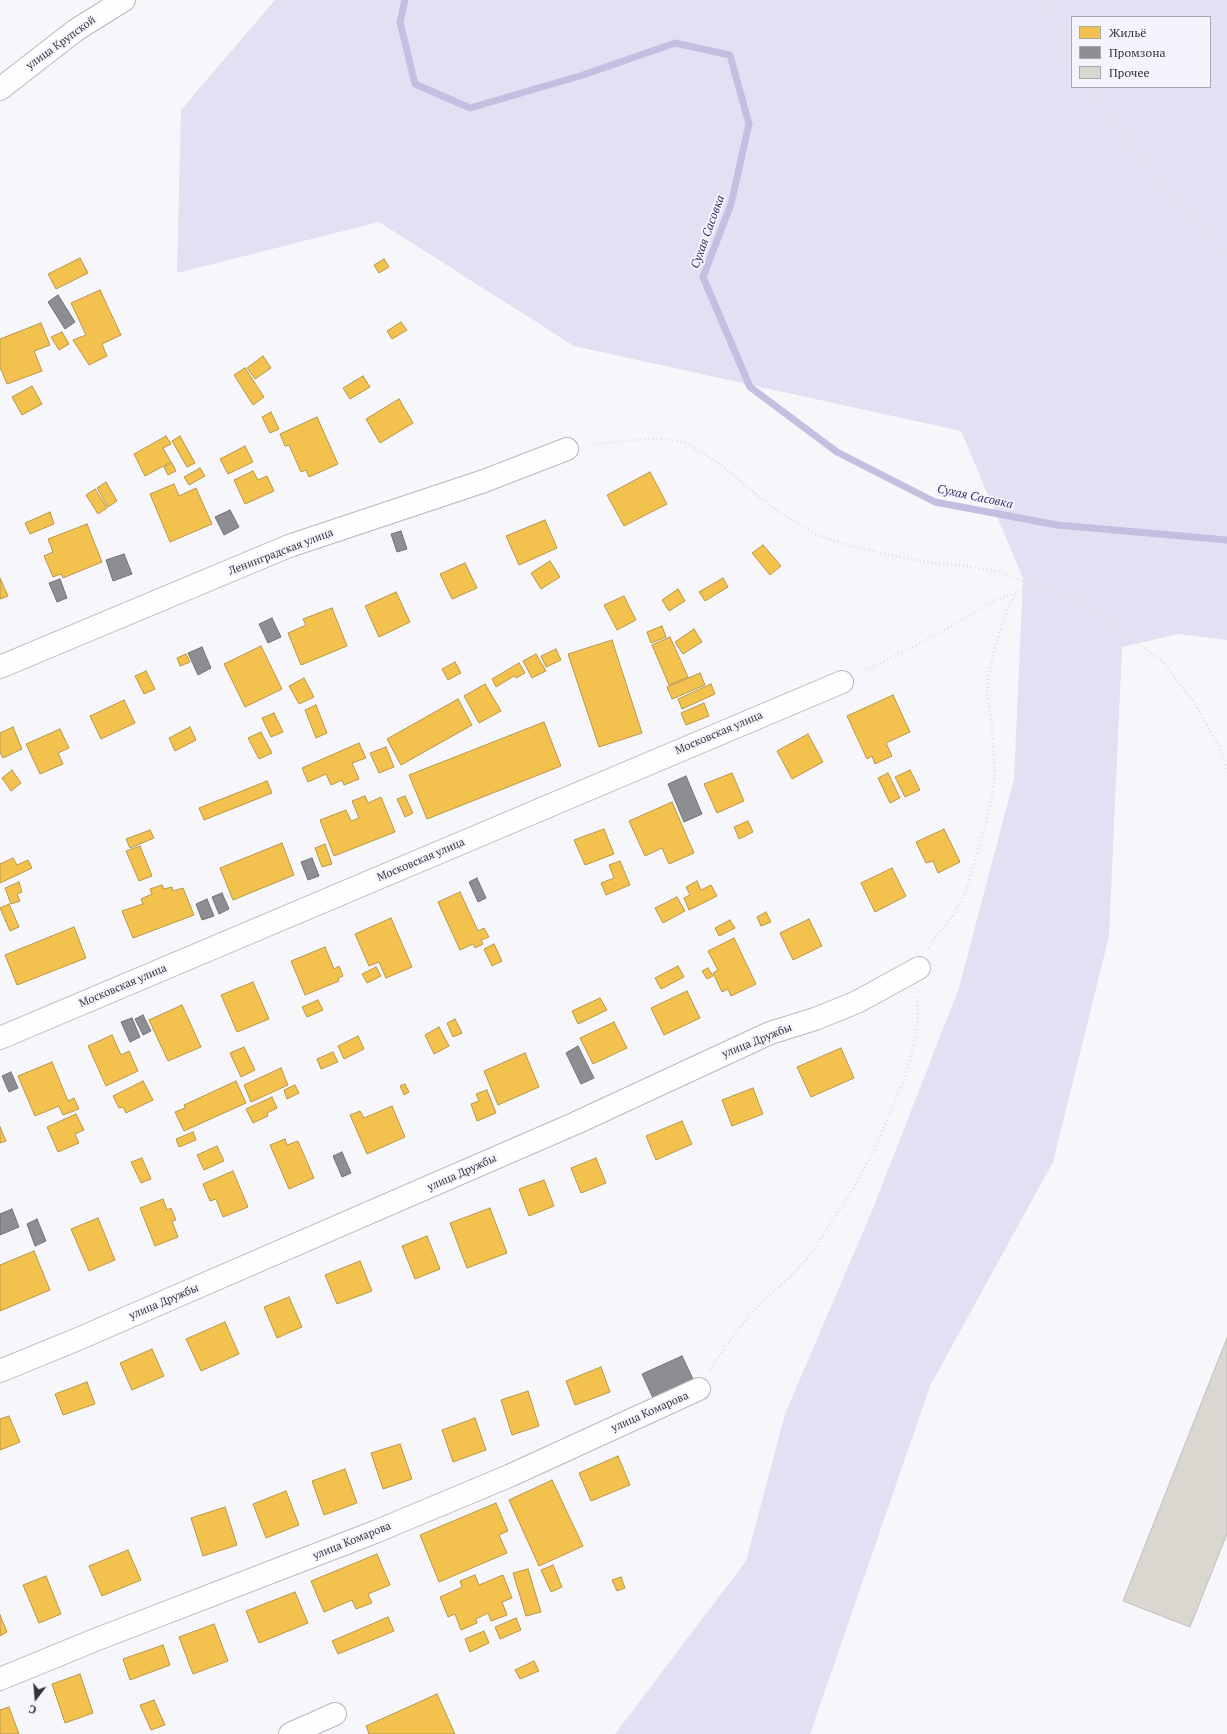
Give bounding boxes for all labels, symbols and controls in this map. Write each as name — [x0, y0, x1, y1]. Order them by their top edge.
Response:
street label: улица Крупской — [24, 13, 98, 73]
legend — [1071, 16, 1211, 88]
text: Жильё — [1109, 25, 1146, 40]
text: Промзона — [1109, 45, 1166, 60]
text: Прочее — [1109, 65, 1150, 80]
water label: Сухая Сасовка — [688, 193, 728, 271]
water label: Сухая Сасовка — [936, 482, 1014, 512]
street label: Ленинградская улица — [227, 526, 335, 578]
street label: Московская улица — [673, 709, 765, 757]
street label: Московская улица — [375, 836, 467, 884]
street label: Московская улица — [77, 962, 169, 1010]
street label: улица Дружбы — [720, 1021, 794, 1061]
street label: улица Дружбы — [425, 1152, 499, 1194]
street label: улица Дружбы — [127, 1281, 201, 1323]
street label: улица Комарова — [609, 1389, 691, 1435]
street label: улица Комарова — [311, 1519, 393, 1563]
north arrow — [16, 1678, 56, 1718]
text: С — [27, 1702, 38, 1717]

